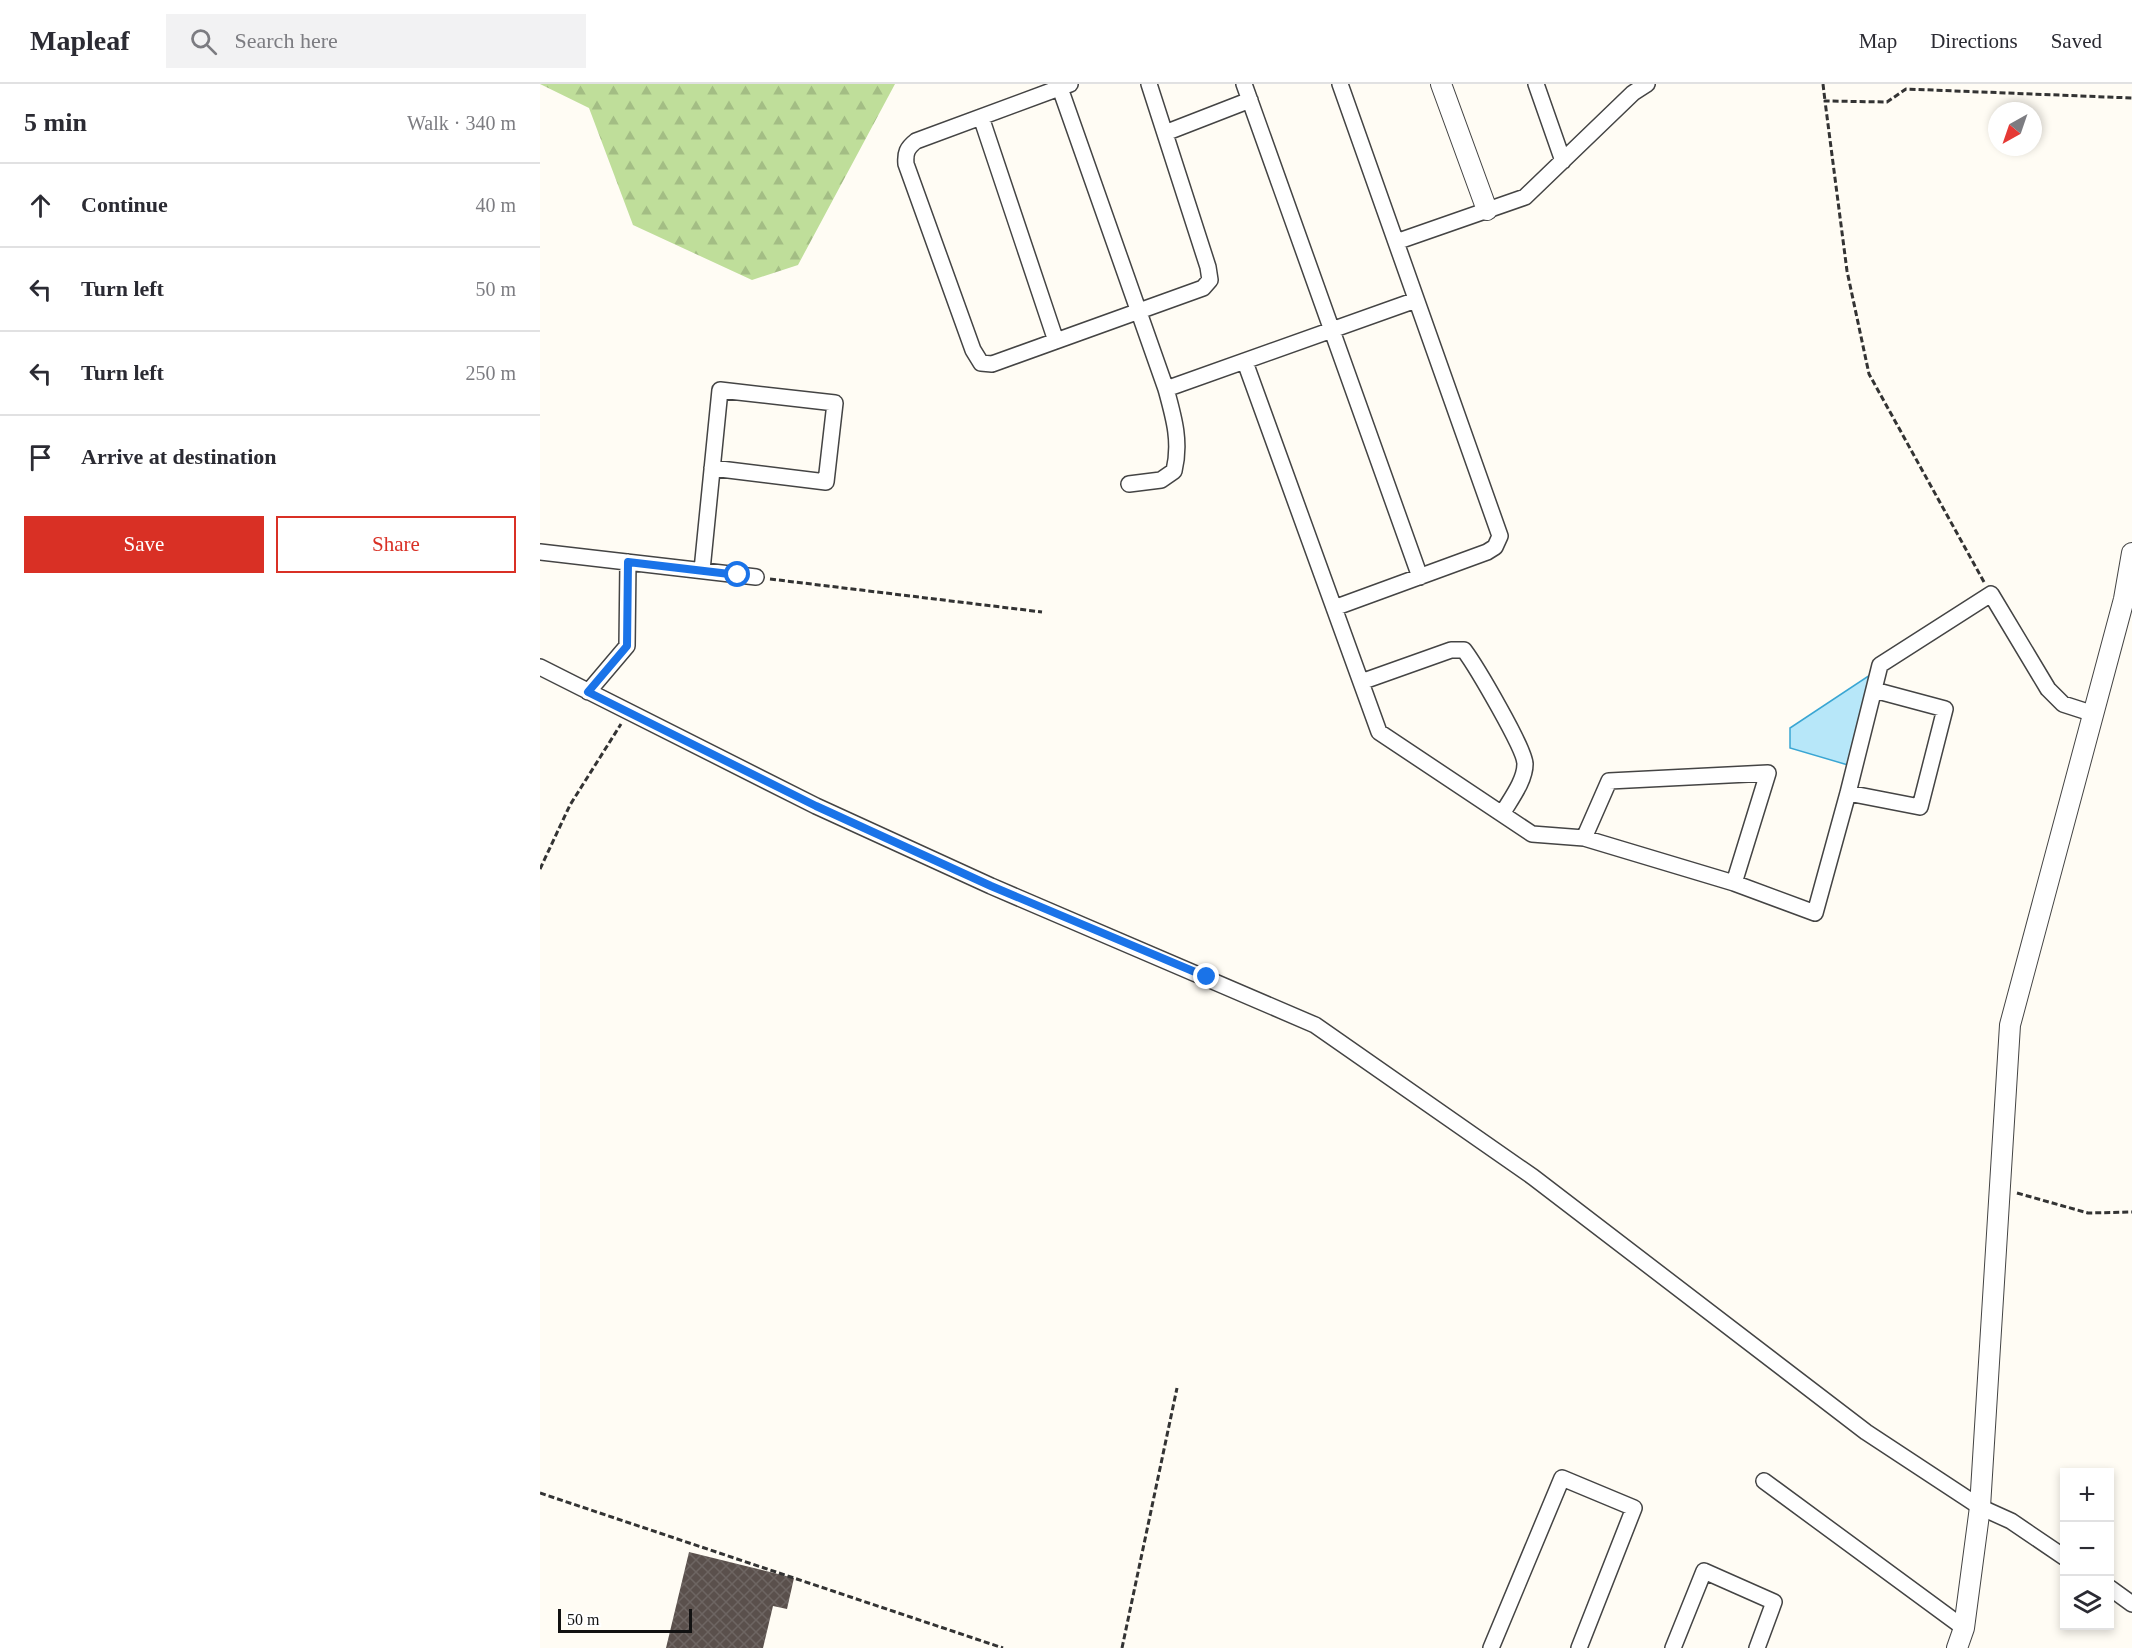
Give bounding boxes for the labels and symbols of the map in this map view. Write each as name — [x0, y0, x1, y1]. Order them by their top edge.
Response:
north arrow — [1988, 102, 2042, 156]
route start — [724, 561, 750, 587]
route end — [1193, 963, 1219, 989]
scale bar — [558, 1606, 692, 1634]

